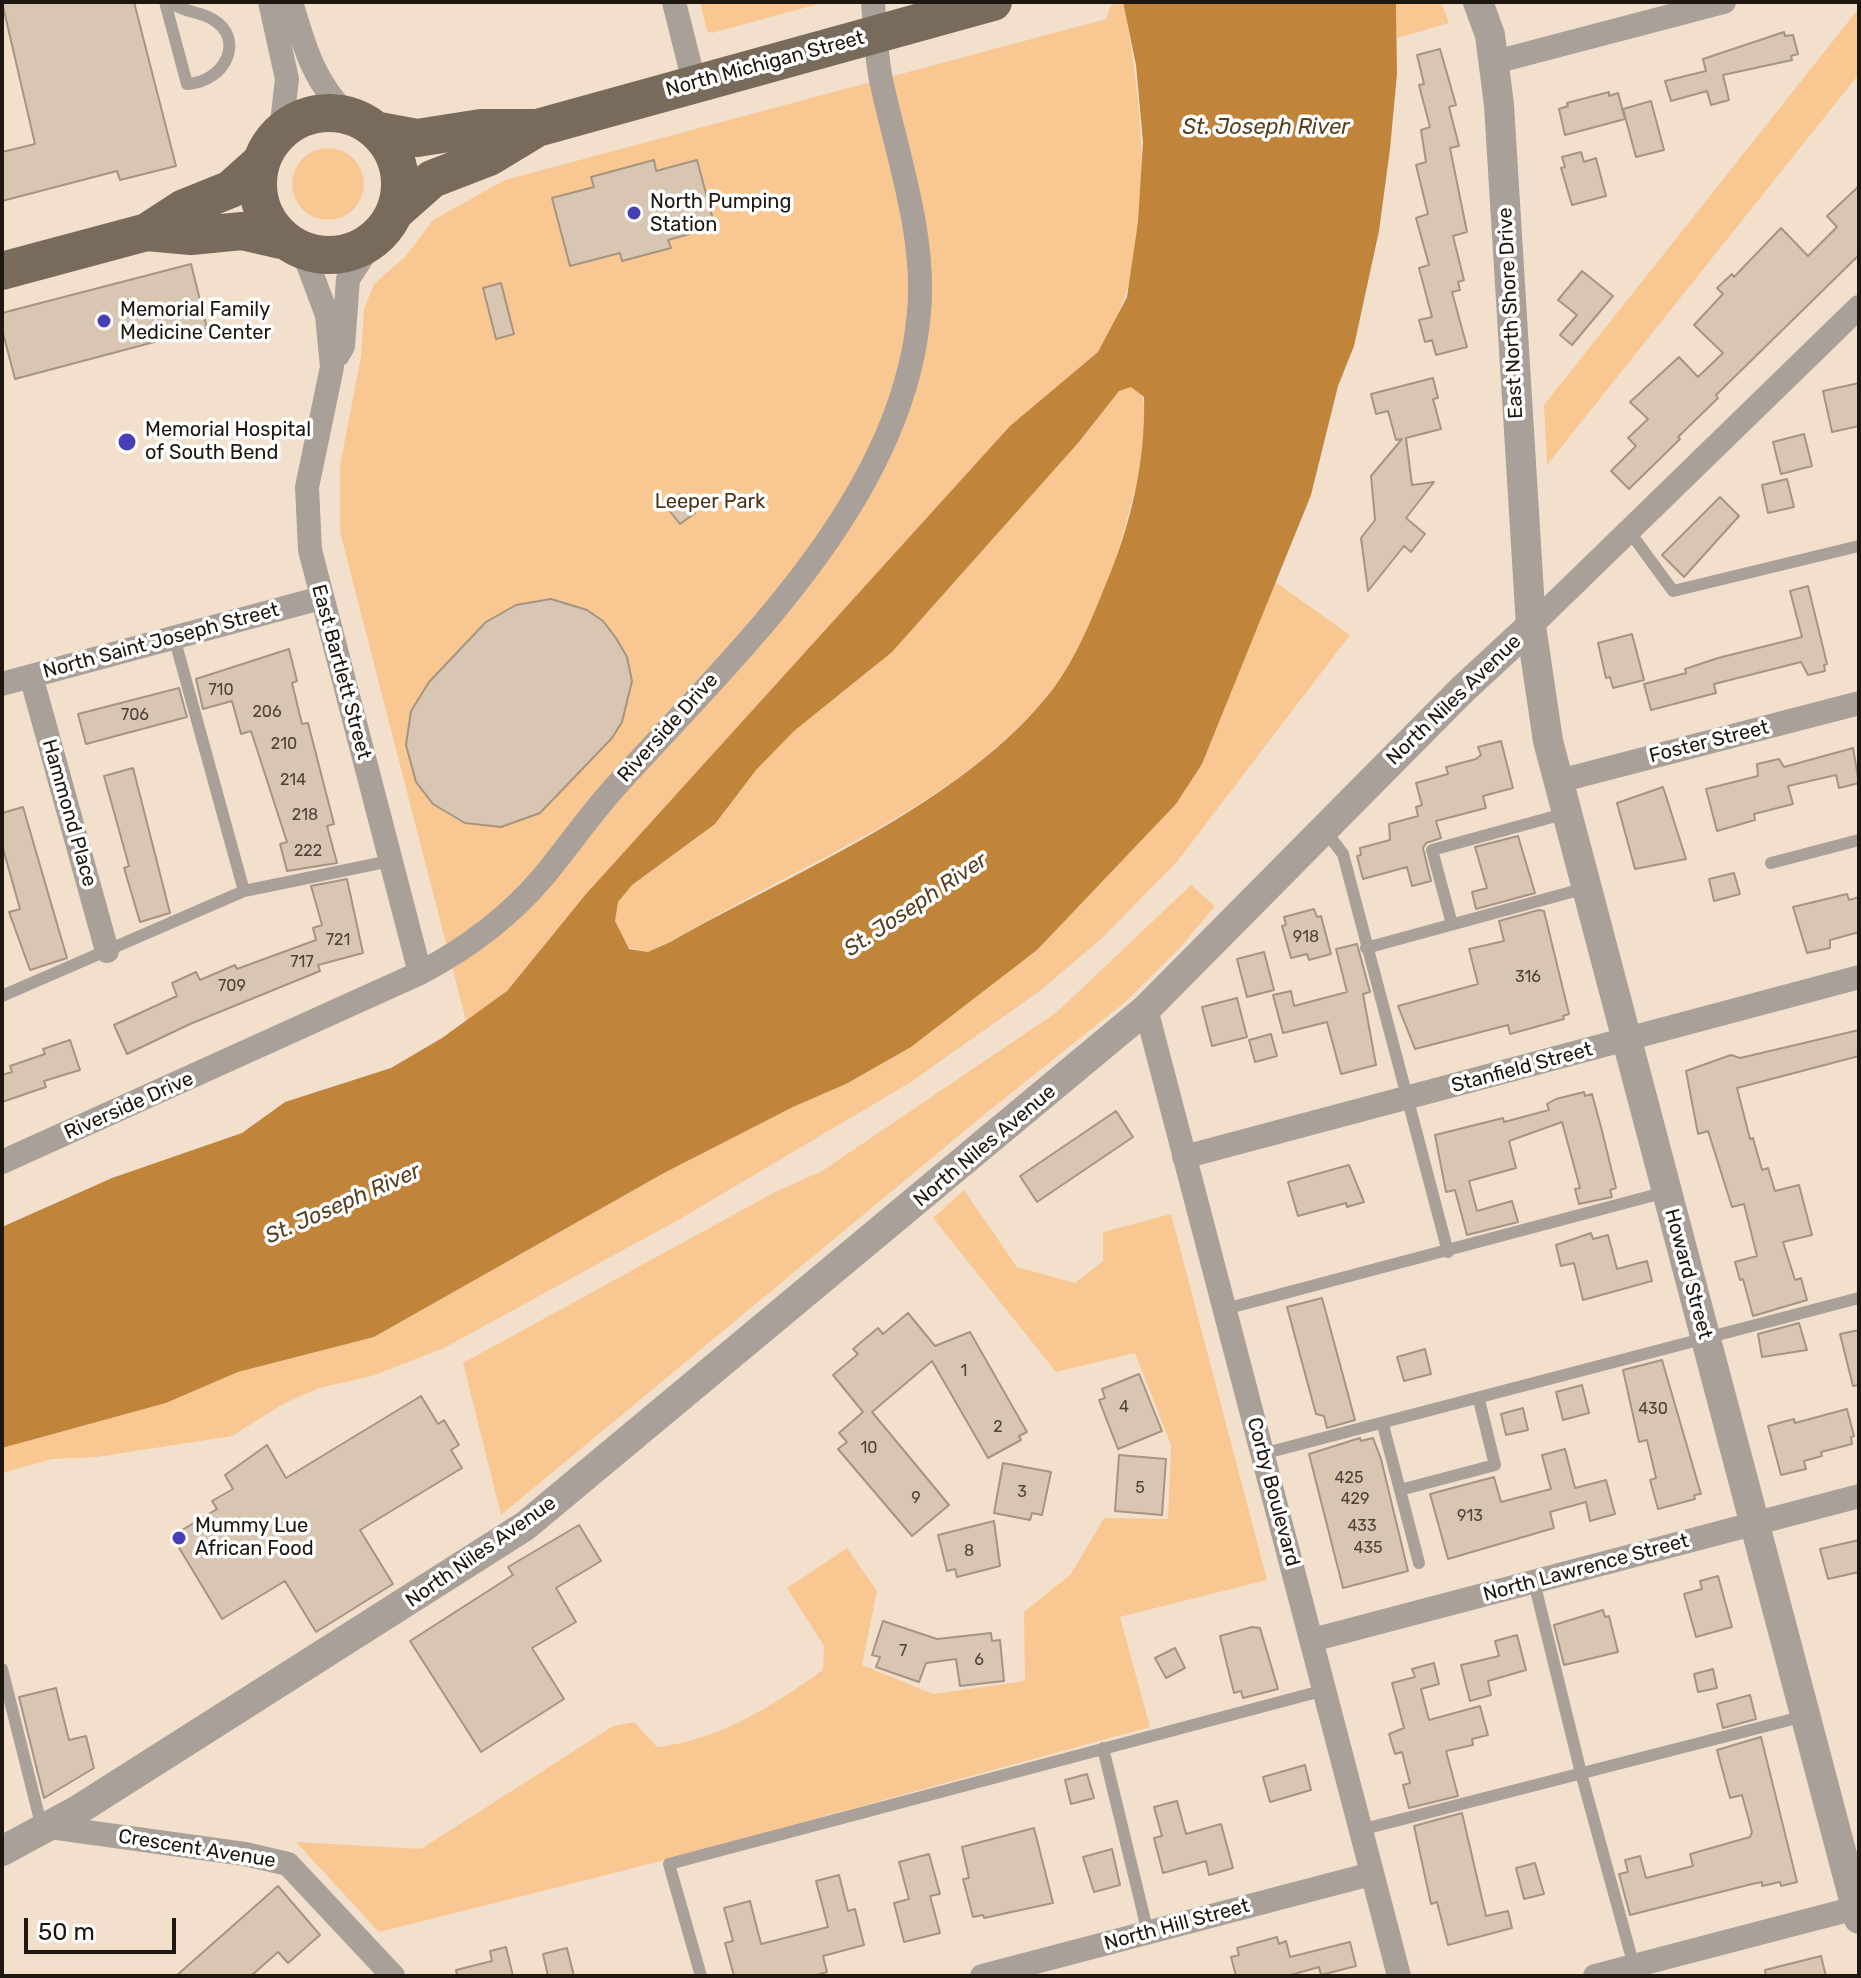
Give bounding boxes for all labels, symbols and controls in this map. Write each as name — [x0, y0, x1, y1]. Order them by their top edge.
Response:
street label: North Michigan Street — [663, 26, 867, 102]
water label: St. Joseph River — [1182, 115, 1350, 141]
place label: North Pumping Station — [650, 190, 791, 237]
marker: North Pumping Station — [625, 204, 643, 222]
street label: East North Shore Drive — [1493, 207, 1529, 419]
place label: Memorial Family Medicine Center — [120, 298, 271, 345]
marker: Memorial Family Medicine Center — [95, 312, 113, 330]
place label: Memorial Hospital of South Bend — [145, 418, 311, 465]
marker: Memorial Hospital of South Bend — [116, 431, 138, 453]
park label: Leeper Park — [655, 490, 765, 514]
street label: East Bartlett Street — [306, 582, 376, 762]
street label: North Saint Joseph Street — [40, 598, 282, 684]
street label: North Niles Avenue — [1382, 630, 1526, 770]
street label: Riverside Drive — [613, 668, 723, 788]
house number: 710 — [208, 680, 234, 700]
house number: 206 — [252, 702, 282, 722]
house number: 706 — [121, 705, 149, 725]
street label: Foster Street — [1647, 716, 1771, 768]
house number: 210 — [271, 734, 297, 754]
street label: Hammond Place — [36, 737, 102, 889]
house number: 214 — [280, 770, 306, 790]
house number: 218 — [292, 805, 318, 825]
house number: 222 — [294, 841, 322, 861]
water label: St. Joseph River — [839, 847, 993, 963]
house number: 918 — [1293, 927, 1319, 947]
house number: 721 — [326, 930, 350, 950]
house number: 717 — [290, 952, 314, 972]
house number: 316 — [1515, 967, 1541, 987]
house number: 709 — [218, 976, 246, 996]
street label: Stanfield Street — [1449, 1038, 1595, 1098]
street label: Riverside Drive — [61, 1067, 197, 1145]
street label: North Niles Avenue — [909, 1080, 1061, 1212]
water label: St. Joseph River — [261, 1158, 425, 1250]
street label: Howard Street — [1659, 1206, 1717, 1342]
house number: 1 — [961, 1361, 967, 1381]
house number: 4 — [1119, 1397, 1129, 1417]
house number: 430 — [1638, 1399, 1668, 1419]
street label: Corby Boulevard — [1242, 1415, 1304, 1569]
house number: 2 — [993, 1417, 1003, 1437]
house number: 10 — [860, 1438, 878, 1458]
house number: 425 — [1335, 1468, 1363, 1488]
house number: 5 — [1135, 1478, 1145, 1498]
house number: 3 — [1017, 1482, 1027, 1502]
house number: 9 — [911, 1488, 921, 1508]
house number: 429 — [1341, 1489, 1369, 1509]
street label: North Niles Avenue — [401, 1491, 561, 1613]
house number: 913 — [1457, 1506, 1483, 1526]
place label: Mummy Lue African Food — [195, 1514, 314, 1561]
house number: 433 — [1347, 1516, 1377, 1536]
marker: Mummy Lue African Food — [170, 1529, 188, 1547]
street label: North Lawrence Street — [1481, 1529, 1691, 1607]
house number: 435 — [1353, 1538, 1383, 1558]
house number: 8 — [964, 1541, 974, 1561]
house number: 7 — [899, 1641, 907, 1661]
house number: 6 — [974, 1650, 984, 1670]
street label: Crescent Avenue — [117, 1825, 277, 1873]
street label: North Hill Street — [1102, 1894, 1252, 1956]
scale bar — [28, 1902, 180, 1952]
text: 50 m — [38, 1918, 95, 1946]

